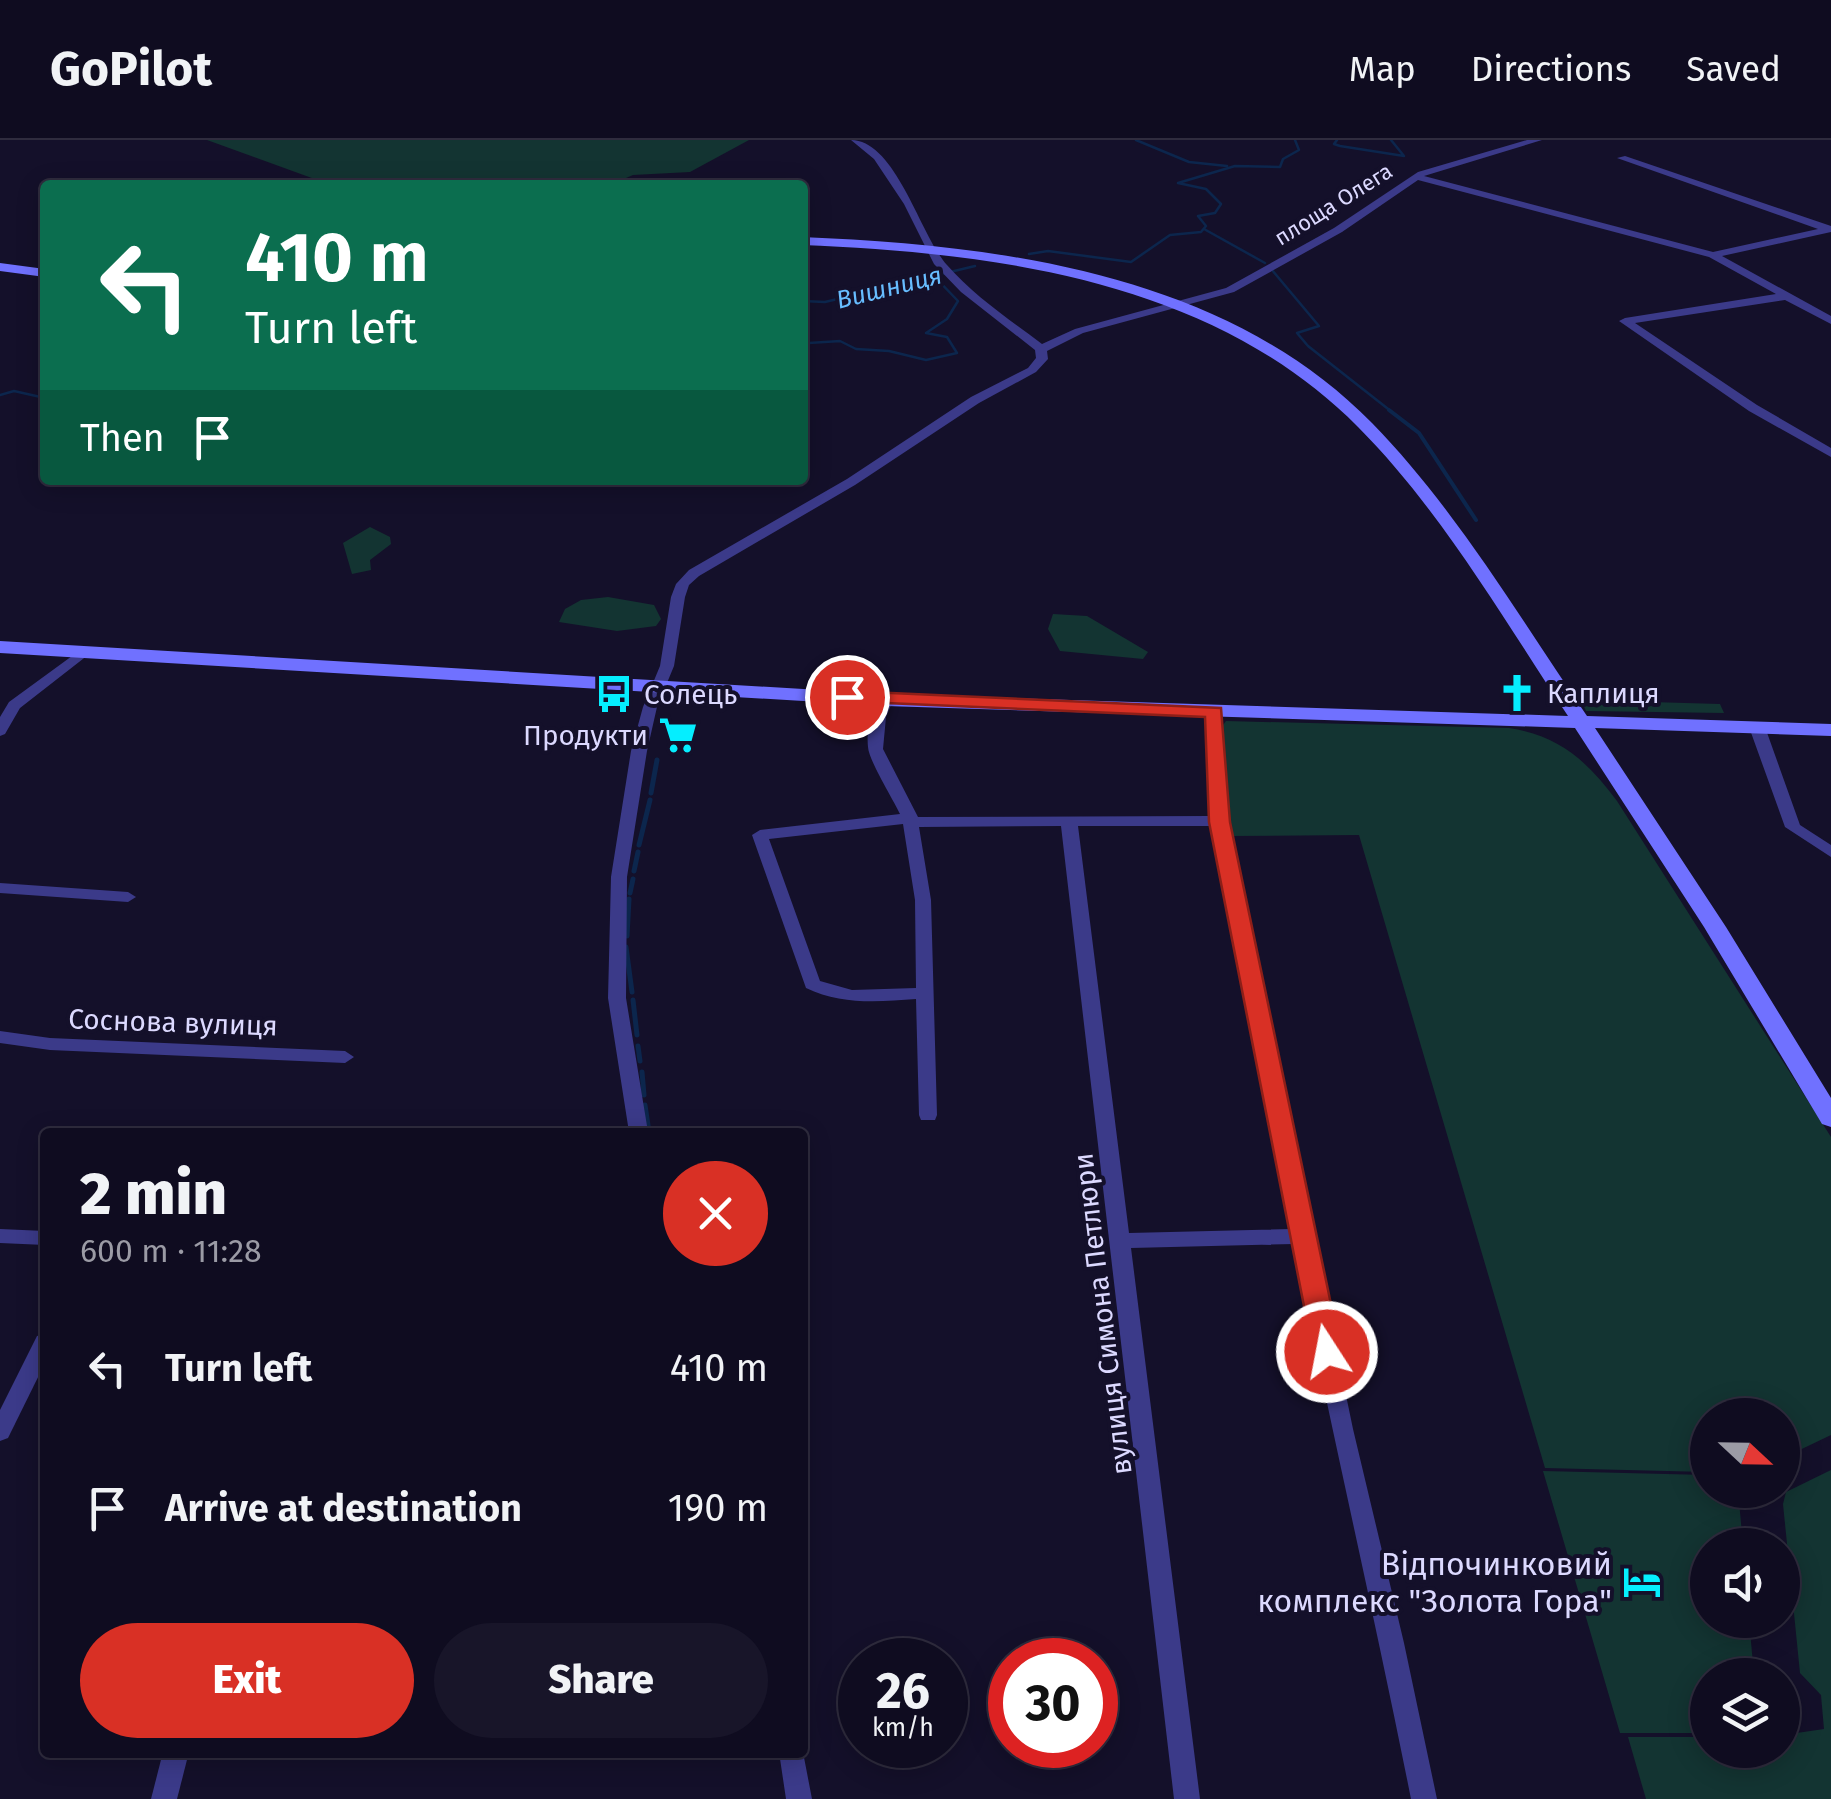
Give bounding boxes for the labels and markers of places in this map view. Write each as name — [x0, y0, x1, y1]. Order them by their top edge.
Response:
pin — [805, 655, 890, 740]
church icon: Каплиця — [1496, 672, 1538, 714]
bus stop icon: Солець — [593, 673, 635, 715]
place label: Каплиця — [1547, 677, 1660, 710]
place label: Солець — [644, 678, 737, 711]
supermarket icon: Продукти — [657, 714, 699, 756]
place label: Продукти — [523, 719, 648, 752]
place label: Відпочинковий комплекс "Золота Гора" — [1257, 1545, 1612, 1620]
hotel icon: Відпочинковий комплекс "Золота Гора" — [1621, 1561, 1663, 1603]

